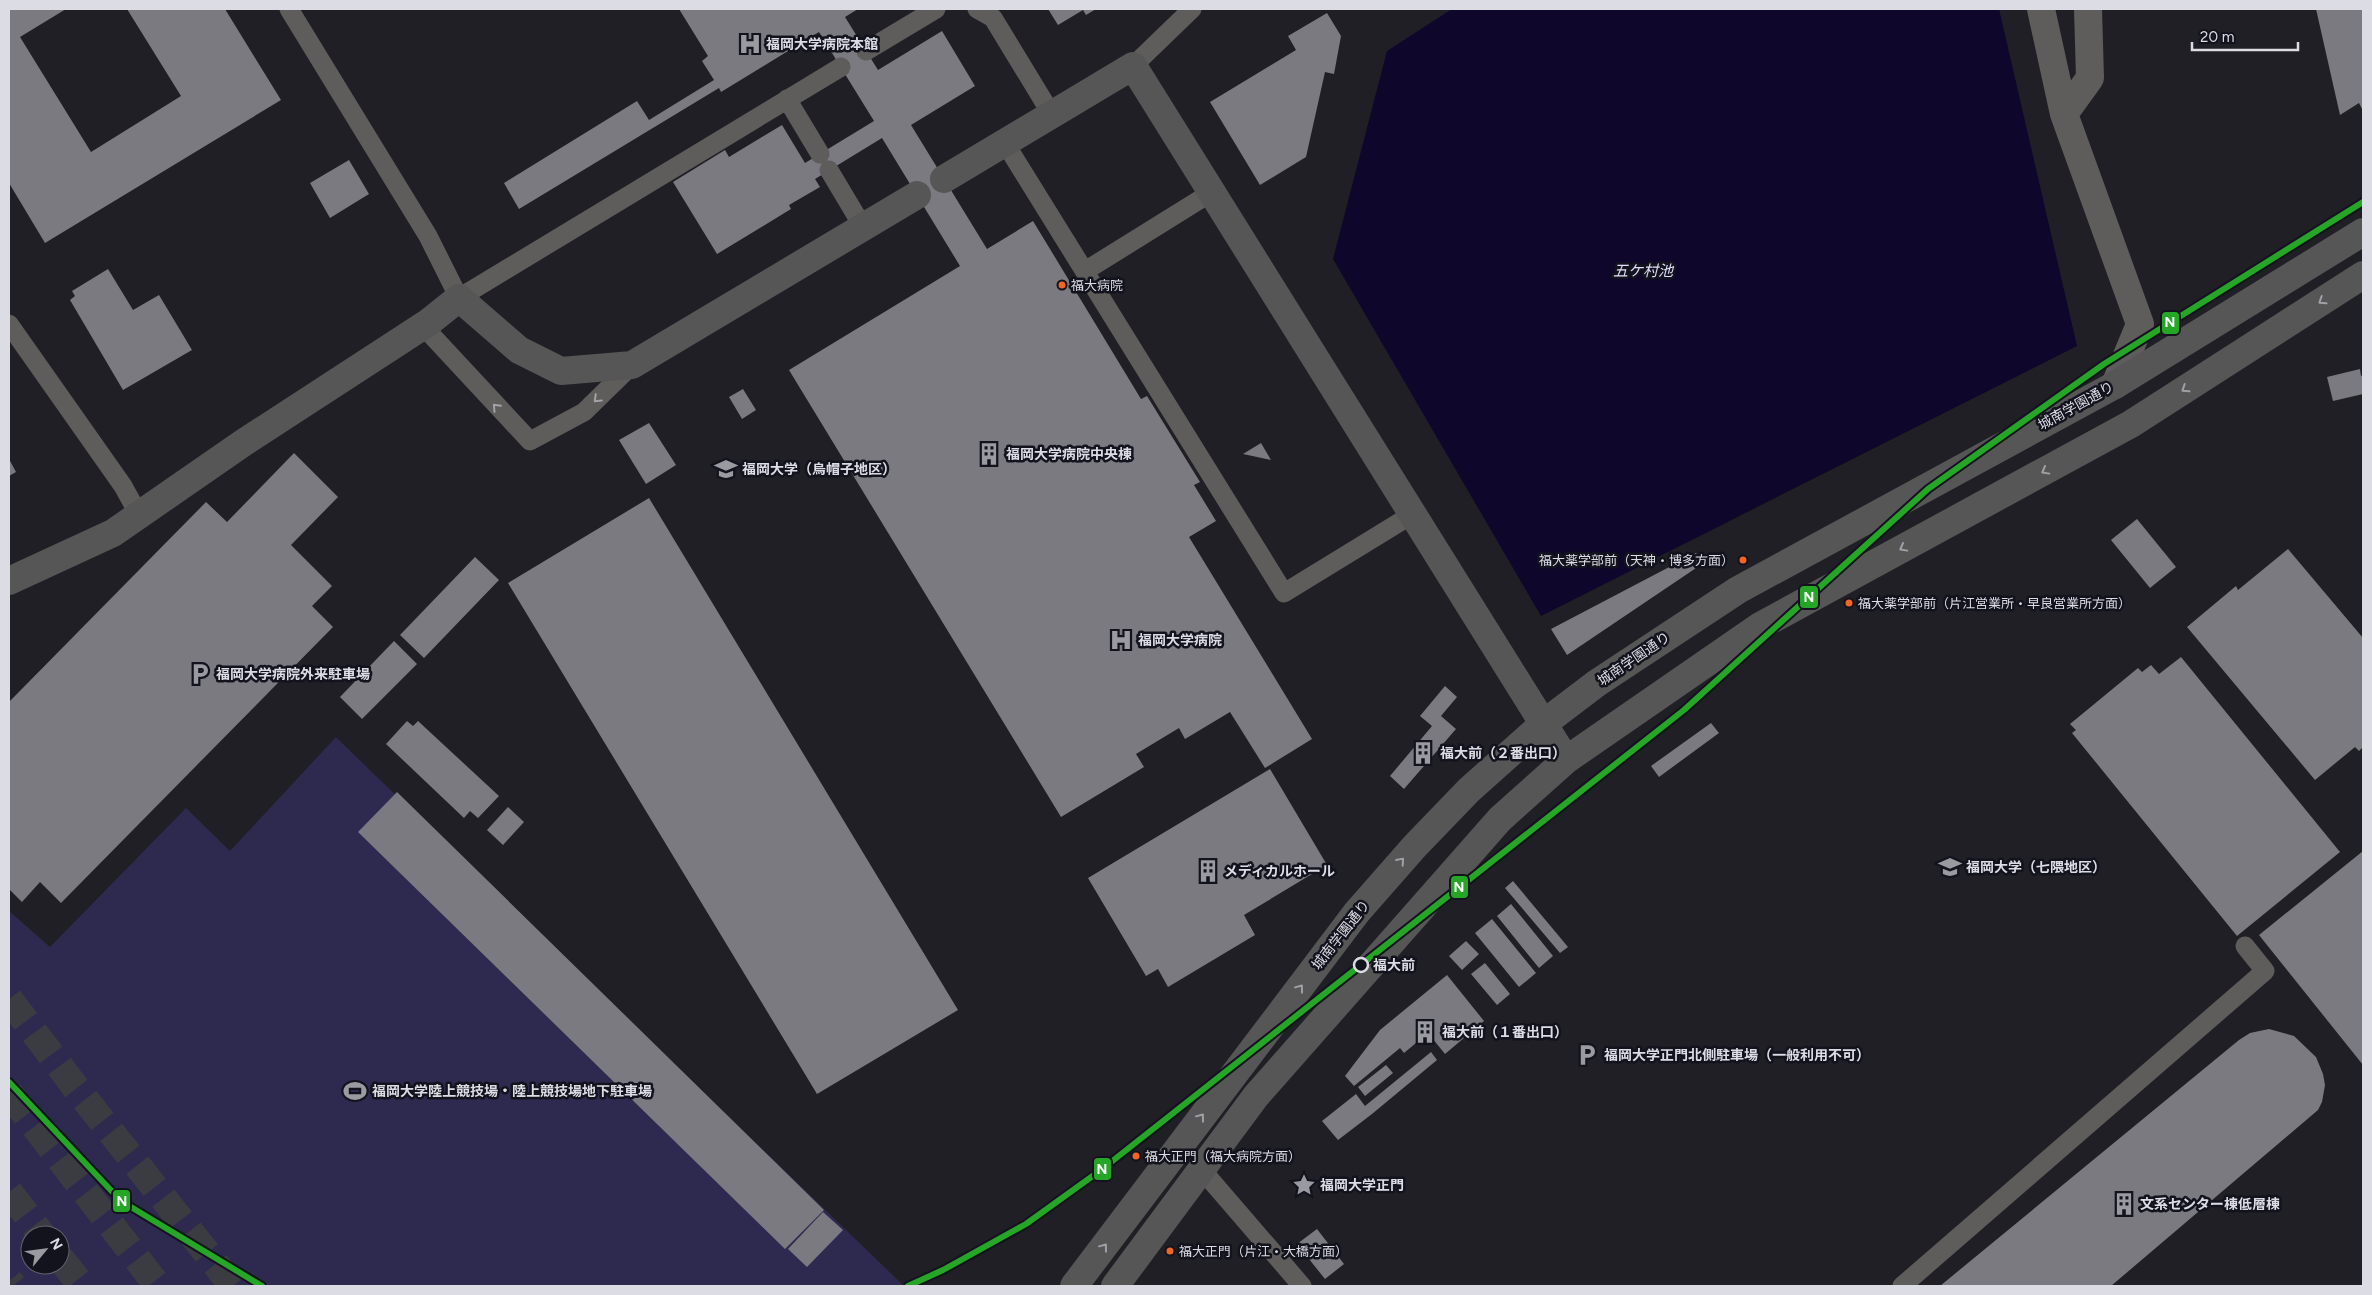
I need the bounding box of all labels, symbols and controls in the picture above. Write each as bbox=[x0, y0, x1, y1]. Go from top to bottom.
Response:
scale bar bbox=[2192, 20, 2298, 52]
text: 20 m bbox=[2200, 28, 2234, 46]
hospital icon: 福岡大学病院本館 bbox=[737, 31, 763, 57]
place label: 福岡大学病院本館 bbox=[766, 36, 878, 53]
water label: 五ケ村池 bbox=[1613, 262, 1675, 280]
place label: 福大病院 bbox=[1071, 278, 1123, 293]
marker: 福大病院 bbox=[1057, 280, 1067, 290]
one-way arrow bbox=[2319, 295, 2328, 304]
line badge: N bbox=[2161, 311, 2180, 335]
text: N bbox=[2165, 314, 2175, 331]
street label: 城南学園通り bbox=[2035, 378, 2117, 434]
one-way arrow bbox=[2182, 382, 2191, 392]
one-way arrow bbox=[593, 393, 602, 402]
one-way arrow bbox=[493, 403, 502, 412]
building icon: 福岡大学病院中央棟 bbox=[976, 441, 1002, 467]
place label: 福岡大学病院中央棟 bbox=[1006, 446, 1132, 463]
school or university icon: 福岡大学（烏帽子地区） bbox=[713, 456, 739, 482]
place label: 福岡大学（烏帽子地区） bbox=[742, 461, 896, 478]
one-way arrow bbox=[2042, 464, 2051, 474]
one-way arrow bbox=[1899, 542, 1908, 552]
place label: 福大薬学部前（天神・博多方面） bbox=[1539, 553, 1734, 568]
marker: 福大薬学部前（天神・博多方面） bbox=[1738, 555, 1748, 565]
line badge: N bbox=[1799, 585, 1819, 609]
text: N bbox=[1804, 589, 1814, 606]
place label: 福大薬学部前（片江営業所・早良営業所方面） bbox=[1858, 596, 2131, 611]
marker: 福大薬学部前（片江営業所・早良営業所方面） bbox=[1844, 598, 1854, 608]
hospital icon: 福岡大学病院 bbox=[1108, 627, 1134, 653]
street label: 城南学園通り bbox=[1594, 628, 1674, 690]
place label: 福岡大学病院 bbox=[1138, 632, 1222, 649]
parking icon: 福岡大学病院外来駐車場 bbox=[187, 661, 213, 687]
place label: 福岡大学病院外来駐車場 bbox=[216, 666, 370, 683]
building icon: 福大前（２番出口） bbox=[1410, 740, 1436, 766]
place label: 福大前（２番出口） bbox=[1440, 745, 1566, 762]
school or university icon: 福岡大学（七隈地区） bbox=[1937, 854, 1963, 880]
building icon: メディカルホール bbox=[1195, 858, 1221, 884]
one-way arrow bbox=[1395, 858, 1404, 867]
place label: 福岡大学（七隈地区） bbox=[1966, 859, 2106, 876]
place label: メディカルホール bbox=[1224, 863, 1335, 880]
line badge: N bbox=[1450, 875, 1469, 899]
text: N bbox=[1454, 879, 1464, 896]
street label: 城南学園通り bbox=[1308, 897, 1374, 973]
marker: 福大前 bbox=[1353, 957, 1369, 973]
place label: 福大前 bbox=[1373, 957, 1415, 974]
one-way arrow bbox=[1294, 984, 1303, 994]
building icon: 福大前（１番出口） bbox=[1412, 1019, 1438, 1045]
place label: 福大前（１番出口） bbox=[1442, 1024, 1568, 1041]
parking icon: 福岡大学正門北側駐車場（一般利用不可） bbox=[1574, 1042, 1600, 1068]
place label: 福岡大学正門北側駐車場（一般利用不可） bbox=[1604, 1047, 1870, 1064]
sports icon: 福岡大学陸上競技場・陸上競技場地下駐車場 bbox=[342, 1078, 368, 1104]
place label: 福岡大学陸上競技場・陸上競技場地下駐車場 bbox=[372, 1083, 652, 1100]
one-way arrow bbox=[1196, 1114, 1204, 1123]
place label: 福大正門（福大病院方面） bbox=[1145, 1149, 1301, 1164]
marker: 福大正門（福大病院方面） bbox=[1131, 1151, 1141, 1161]
line badge: N bbox=[1093, 1157, 1112, 1181]
text: N bbox=[1097, 1161, 1107, 1178]
place icon: 福岡大学正門 bbox=[1291, 1172, 1317, 1198]
place label: 福岡大学正門 bbox=[1320, 1177, 1404, 1194]
line badge: N bbox=[112, 1189, 131, 1213]
building icon: 文系センター棟低層棟 bbox=[2111, 1191, 2137, 1217]
text: N bbox=[117, 1193, 127, 1210]
place label: 文系センター棟低層棟 bbox=[2140, 1196, 2280, 1213]
north arrow bbox=[20, 1225, 70, 1275]
text: N bbox=[46, 1235, 66, 1253]
one-way arrow bbox=[1098, 1244, 1106, 1253]
place label: 福大正門（片江・大橋方面） bbox=[1179, 1244, 1348, 1259]
marker: 福大正門（片江・大橋方面） bbox=[1165, 1246, 1175, 1256]

